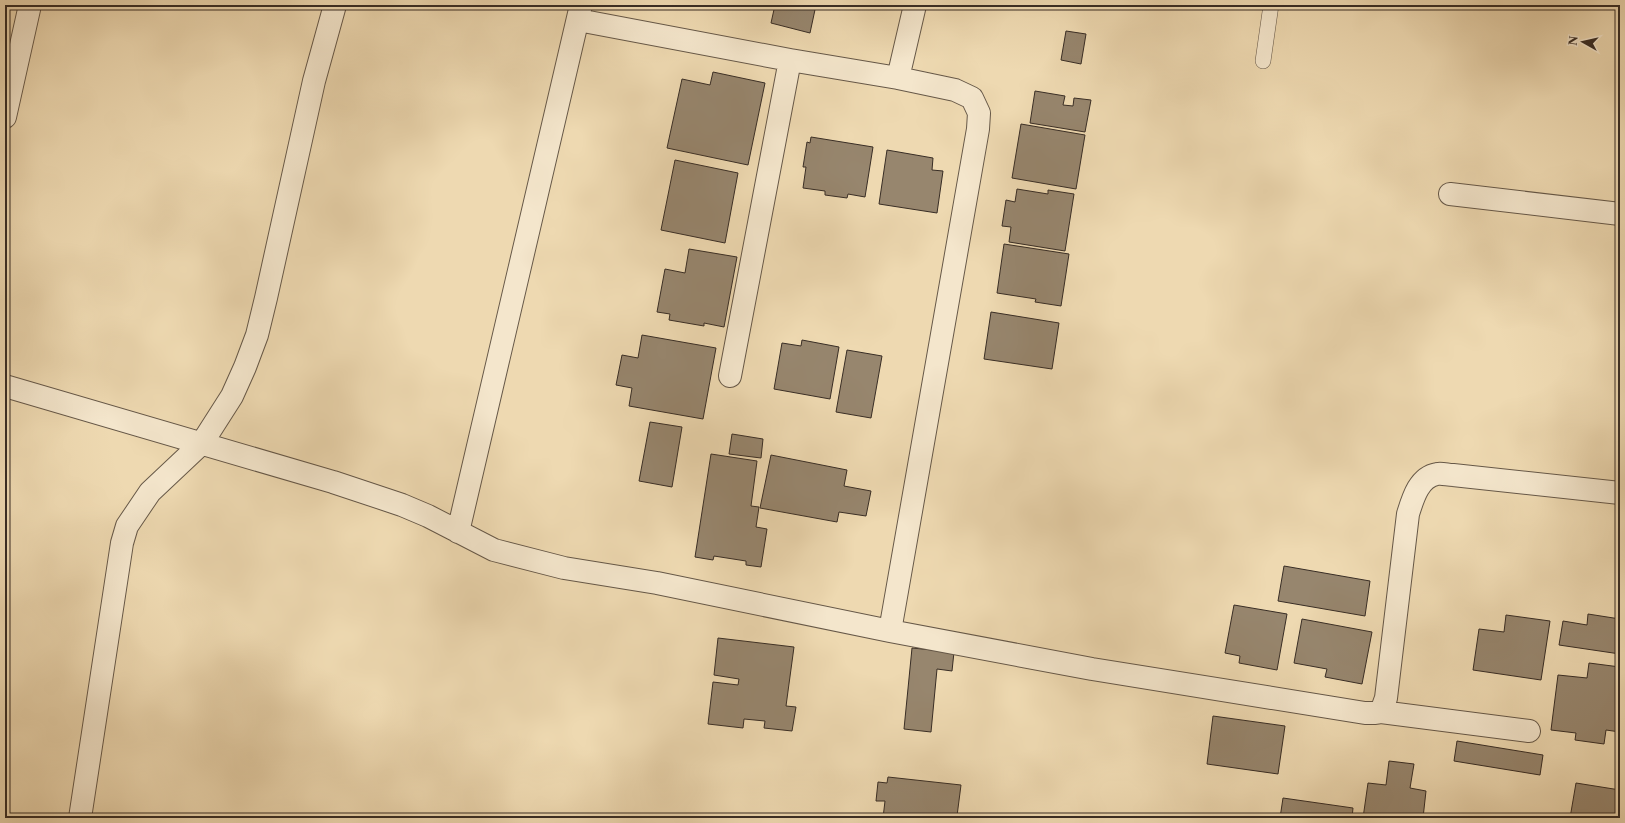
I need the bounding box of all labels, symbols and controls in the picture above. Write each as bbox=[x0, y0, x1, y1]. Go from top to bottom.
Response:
north arrow bbox=[1563, 22, 1603, 62]
text: N bbox=[1566, 34, 1581, 46]

